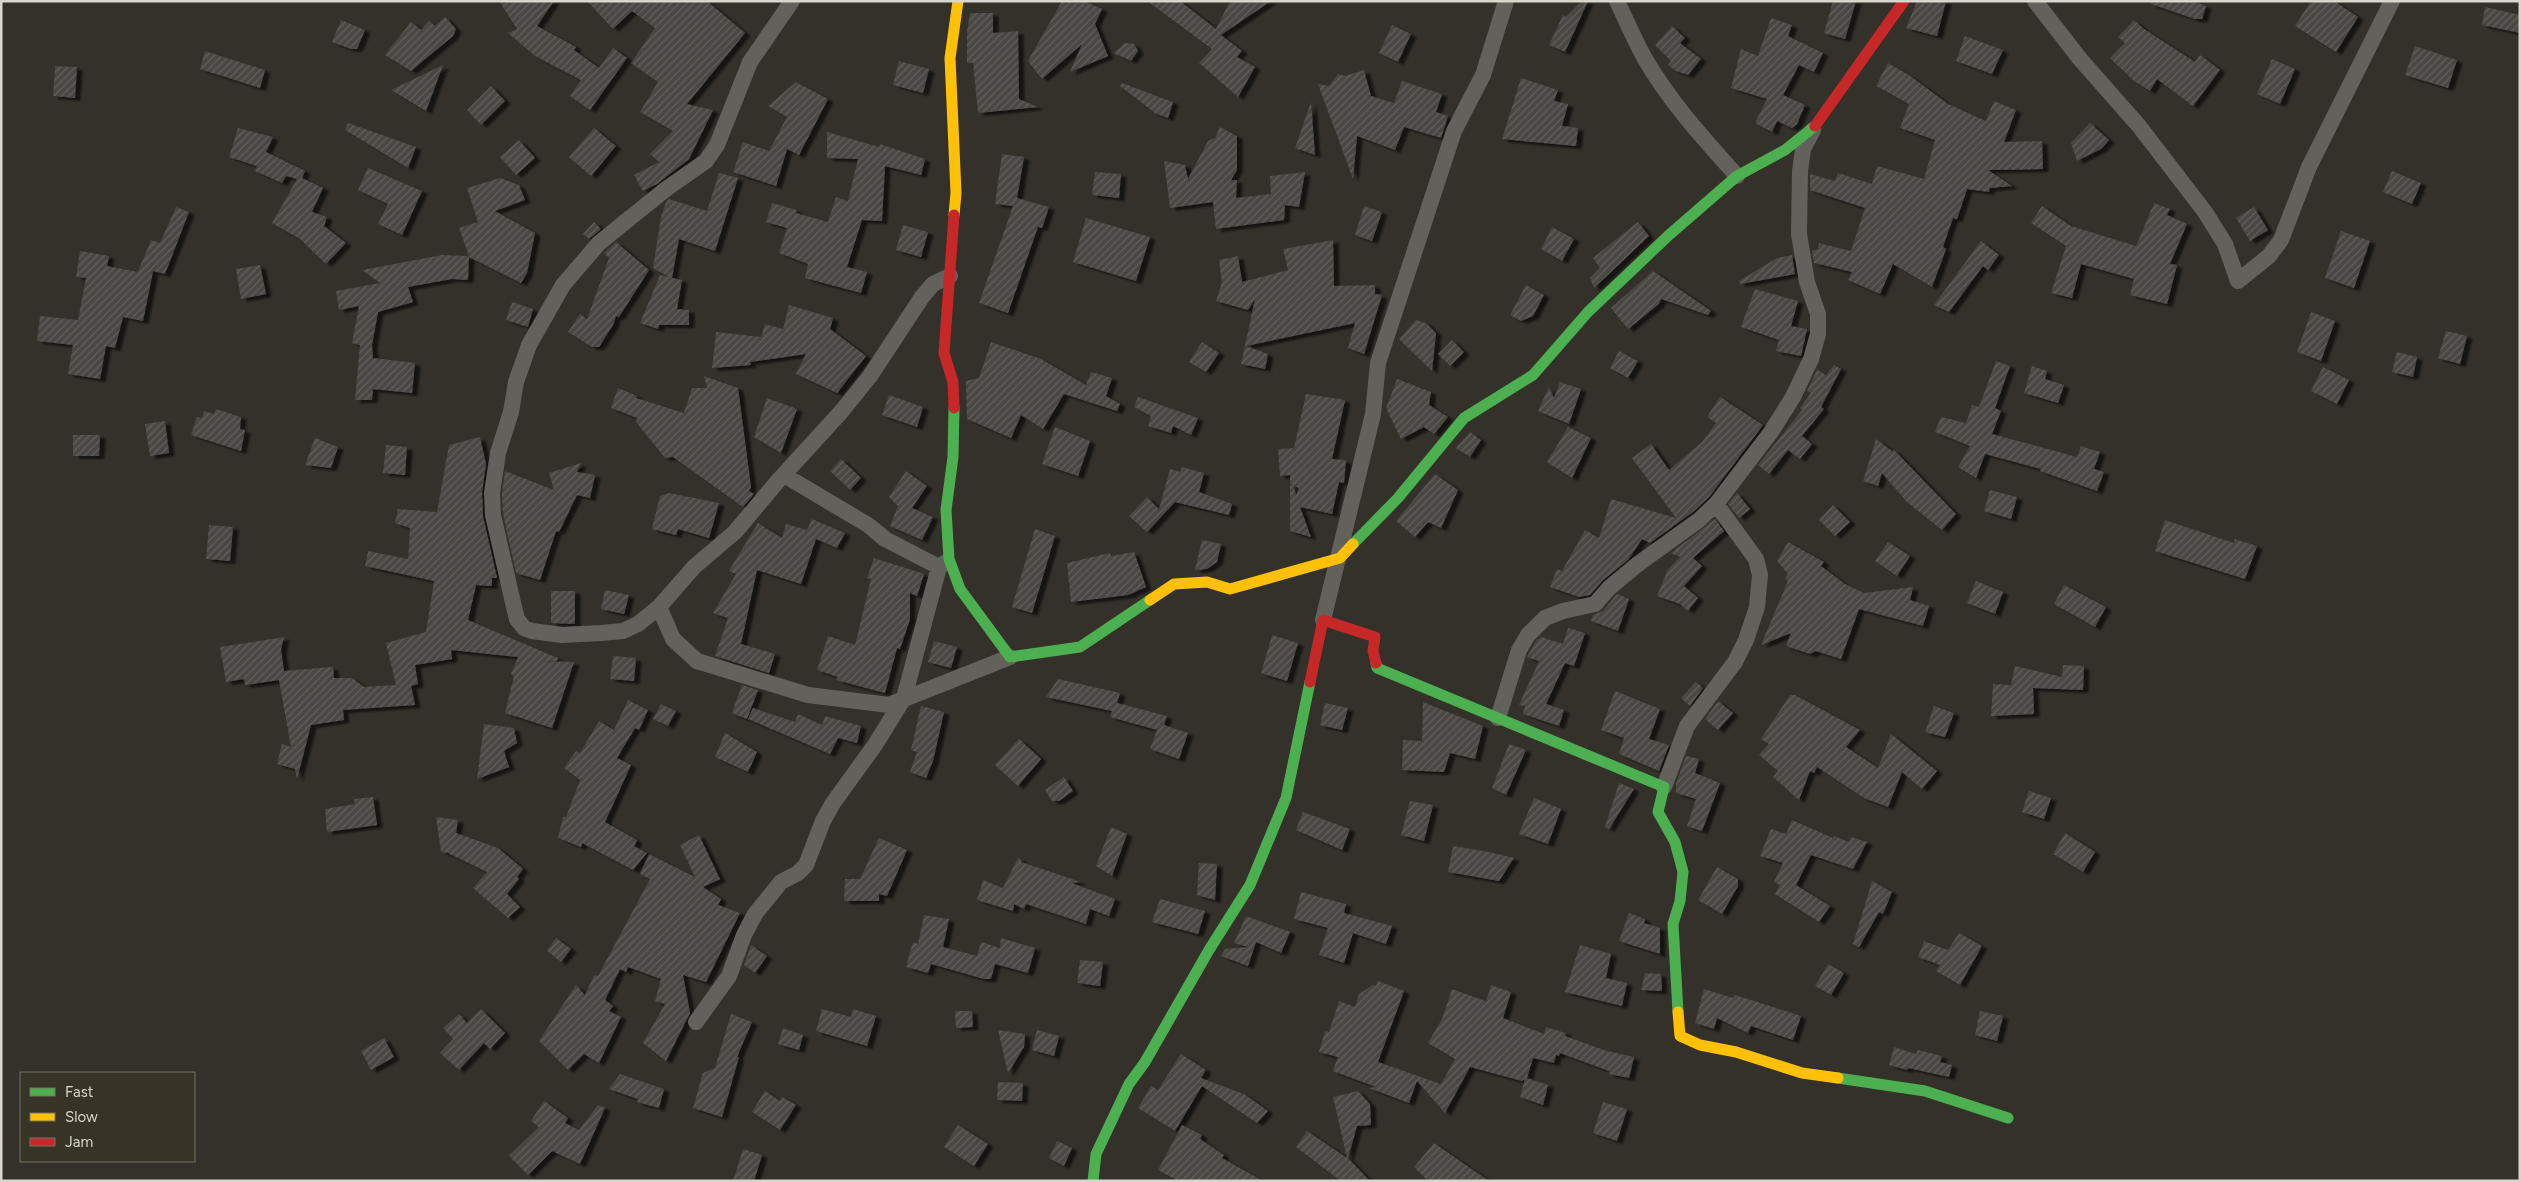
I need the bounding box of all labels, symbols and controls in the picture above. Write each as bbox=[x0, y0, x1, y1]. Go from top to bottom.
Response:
legend bbox=[20, 1072, 195, 1162]
text: Fast bbox=[65, 1083, 94, 1101]
text: Slow bbox=[65, 1108, 98, 1126]
text: Jam bbox=[65, 1133, 93, 1151]

